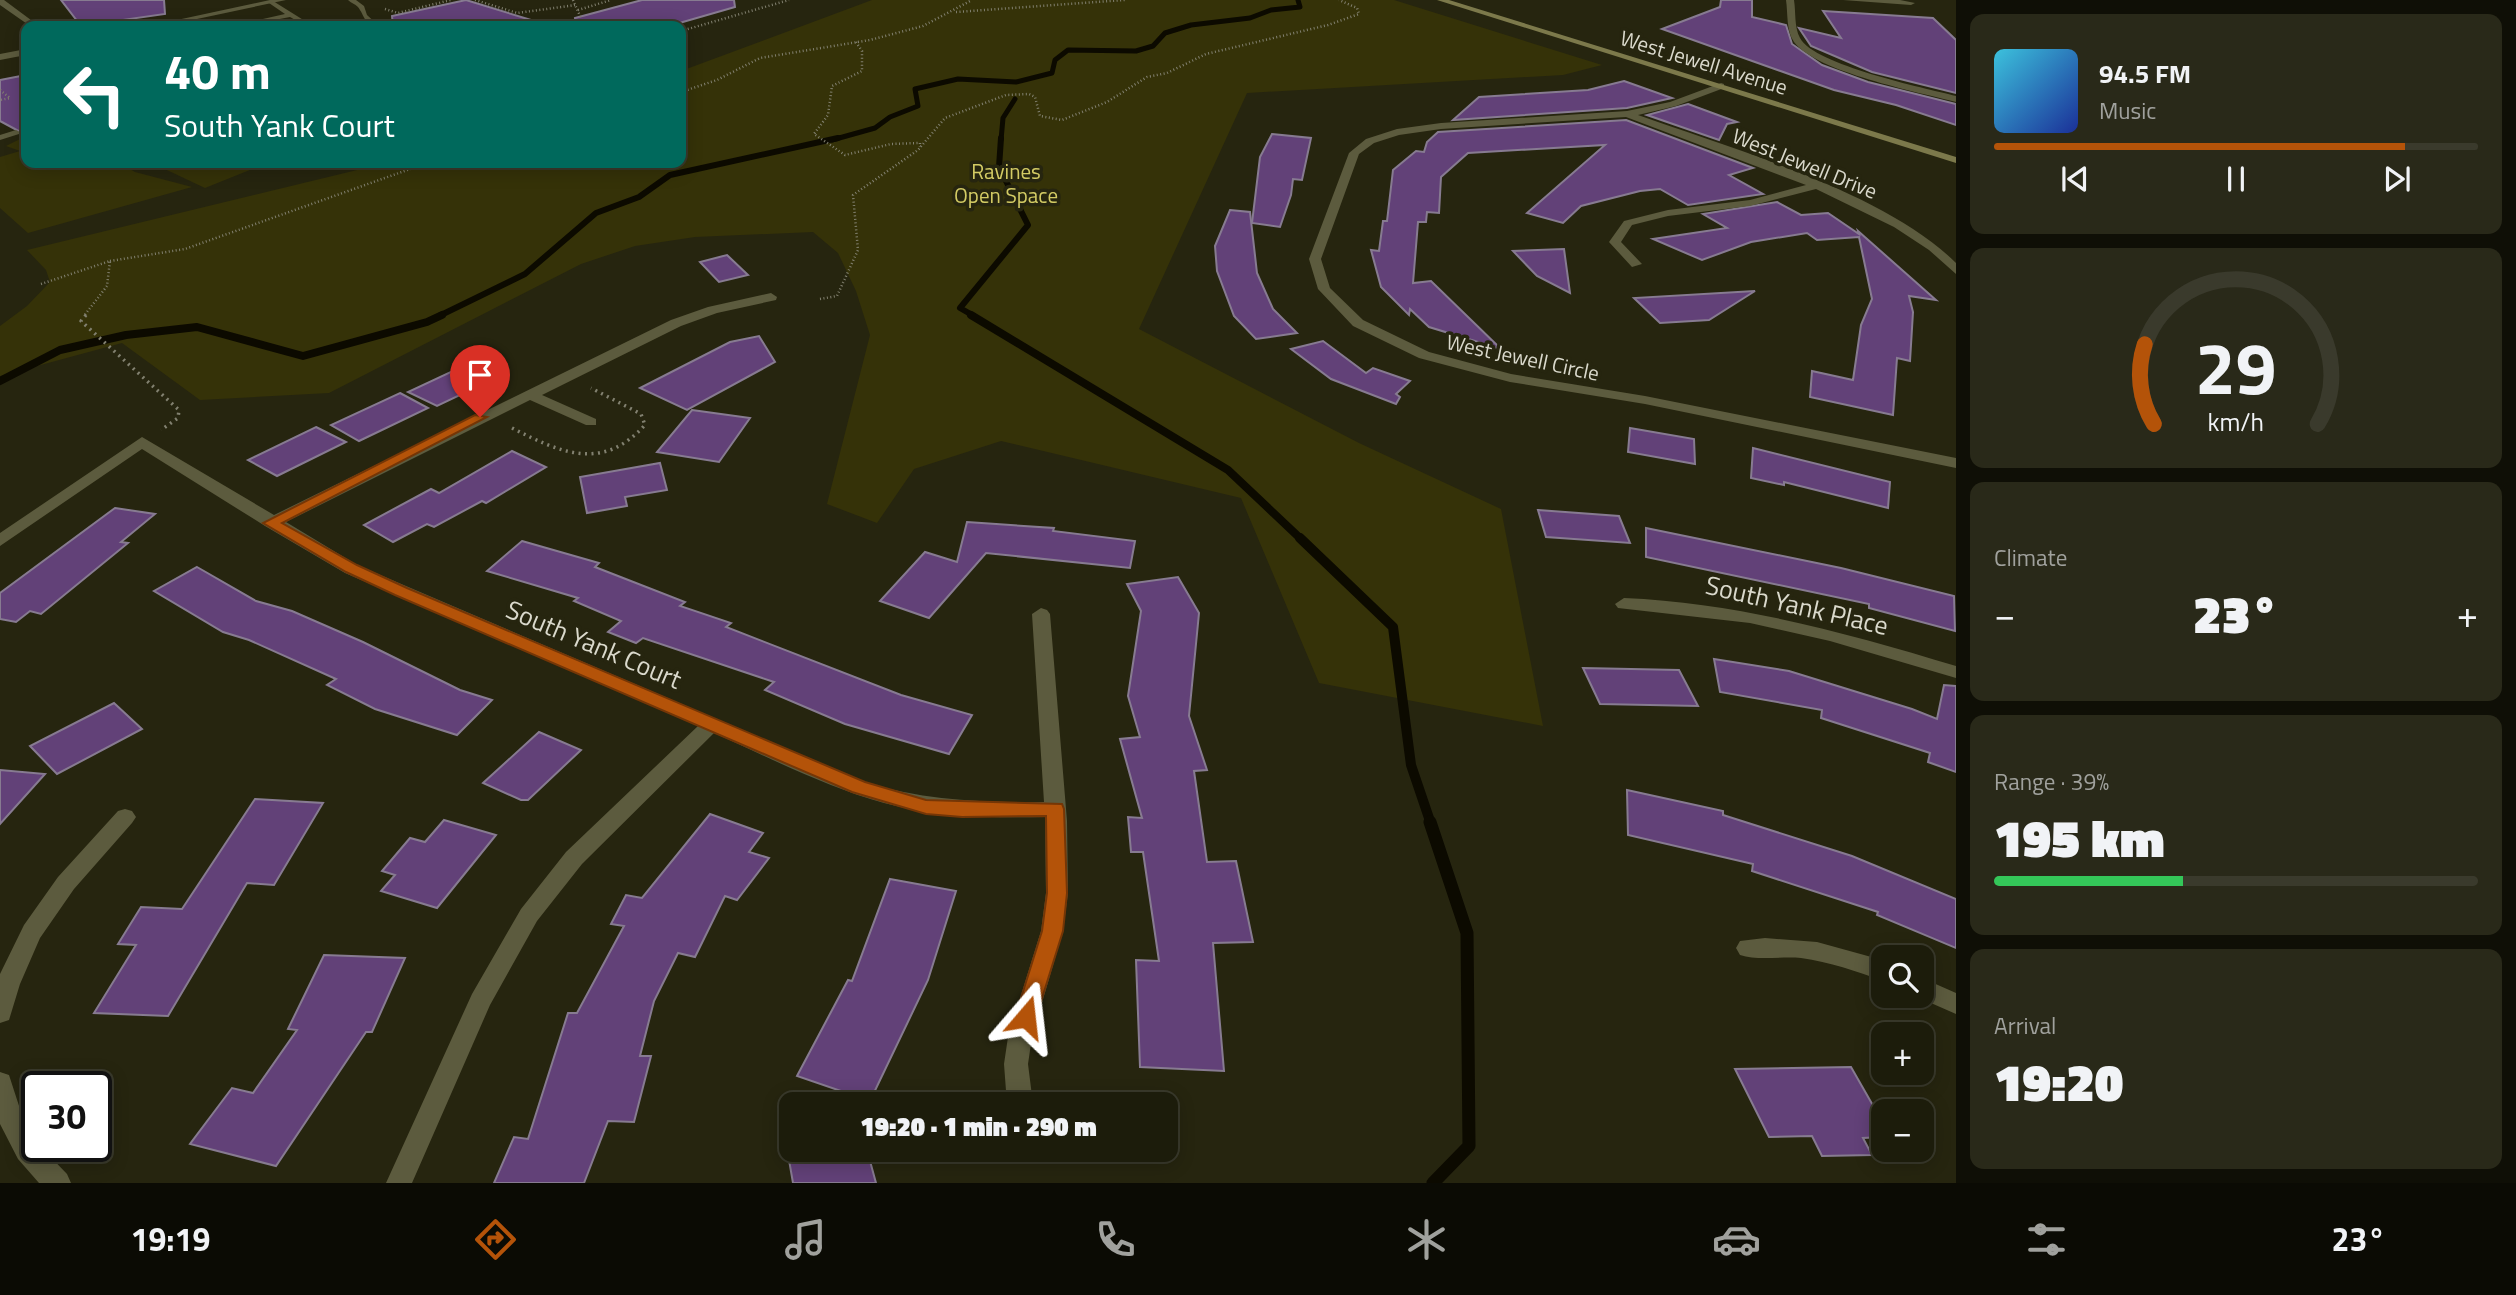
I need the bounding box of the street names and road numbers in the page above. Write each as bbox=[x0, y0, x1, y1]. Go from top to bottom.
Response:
street label: West Jewell Avenue bbox=[1616, 21, 1792, 103]
street label: West Jewell Drive bbox=[1728, 119, 1882, 207]
street label: West Jewell Circle bbox=[1444, 325, 1602, 389]
street label: South Yank Place bbox=[1702, 565, 1892, 645]
street label: South Yank Court bbox=[500, 589, 688, 699]

